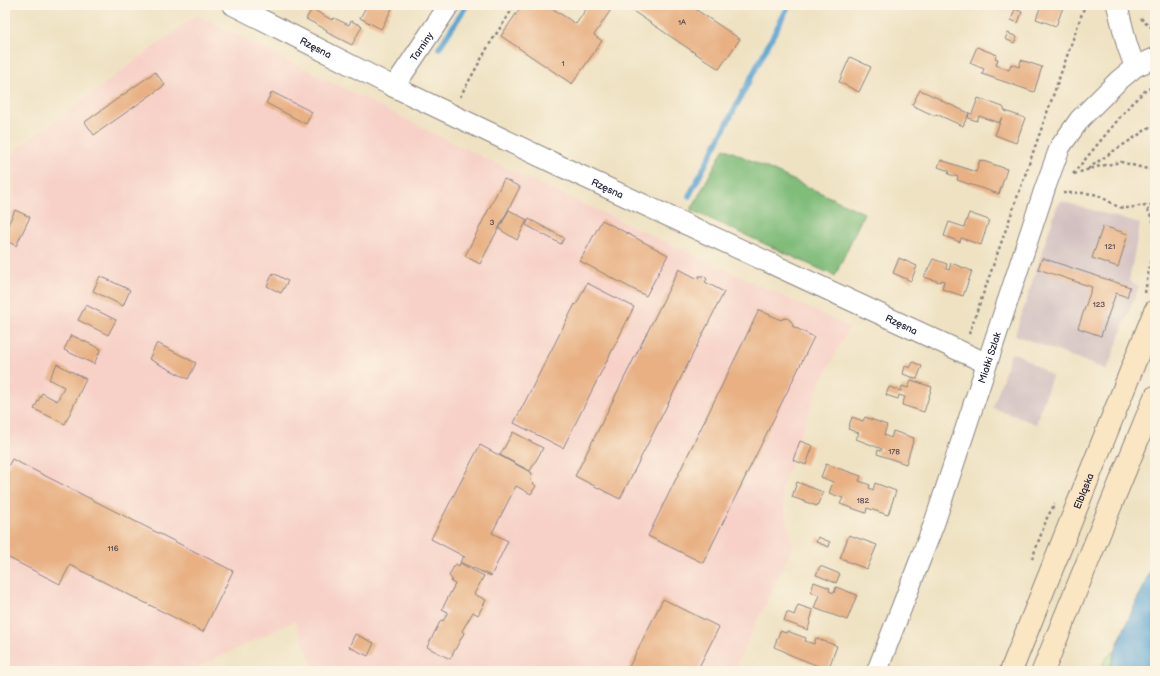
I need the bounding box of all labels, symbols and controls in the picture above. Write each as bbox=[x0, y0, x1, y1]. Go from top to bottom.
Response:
house number: 1A bbox=[678, 18, 686, 27]
street label: Tarniny bbox=[408, 30, 436, 64]
street label: Rzęsna bbox=[298, 35, 334, 61]
house number: 1 bbox=[561, 59, 565, 68]
street label: Rzęsna bbox=[589, 176, 625, 202]
house number: 3 bbox=[490, 218, 495, 227]
house number: 121 bbox=[1105, 242, 1115, 251]
house number: 123 bbox=[1093, 300, 1105, 309]
street label: Rzęsna bbox=[883, 312, 920, 338]
street label: Miałki Szlak bbox=[976, 331, 1004, 385]
house number: 178 bbox=[888, 447, 900, 456]
street label: Elbląska bbox=[1071, 471, 1097, 511]
house number: 182 bbox=[857, 496, 870, 505]
house number: 116 bbox=[107, 544, 119, 553]

